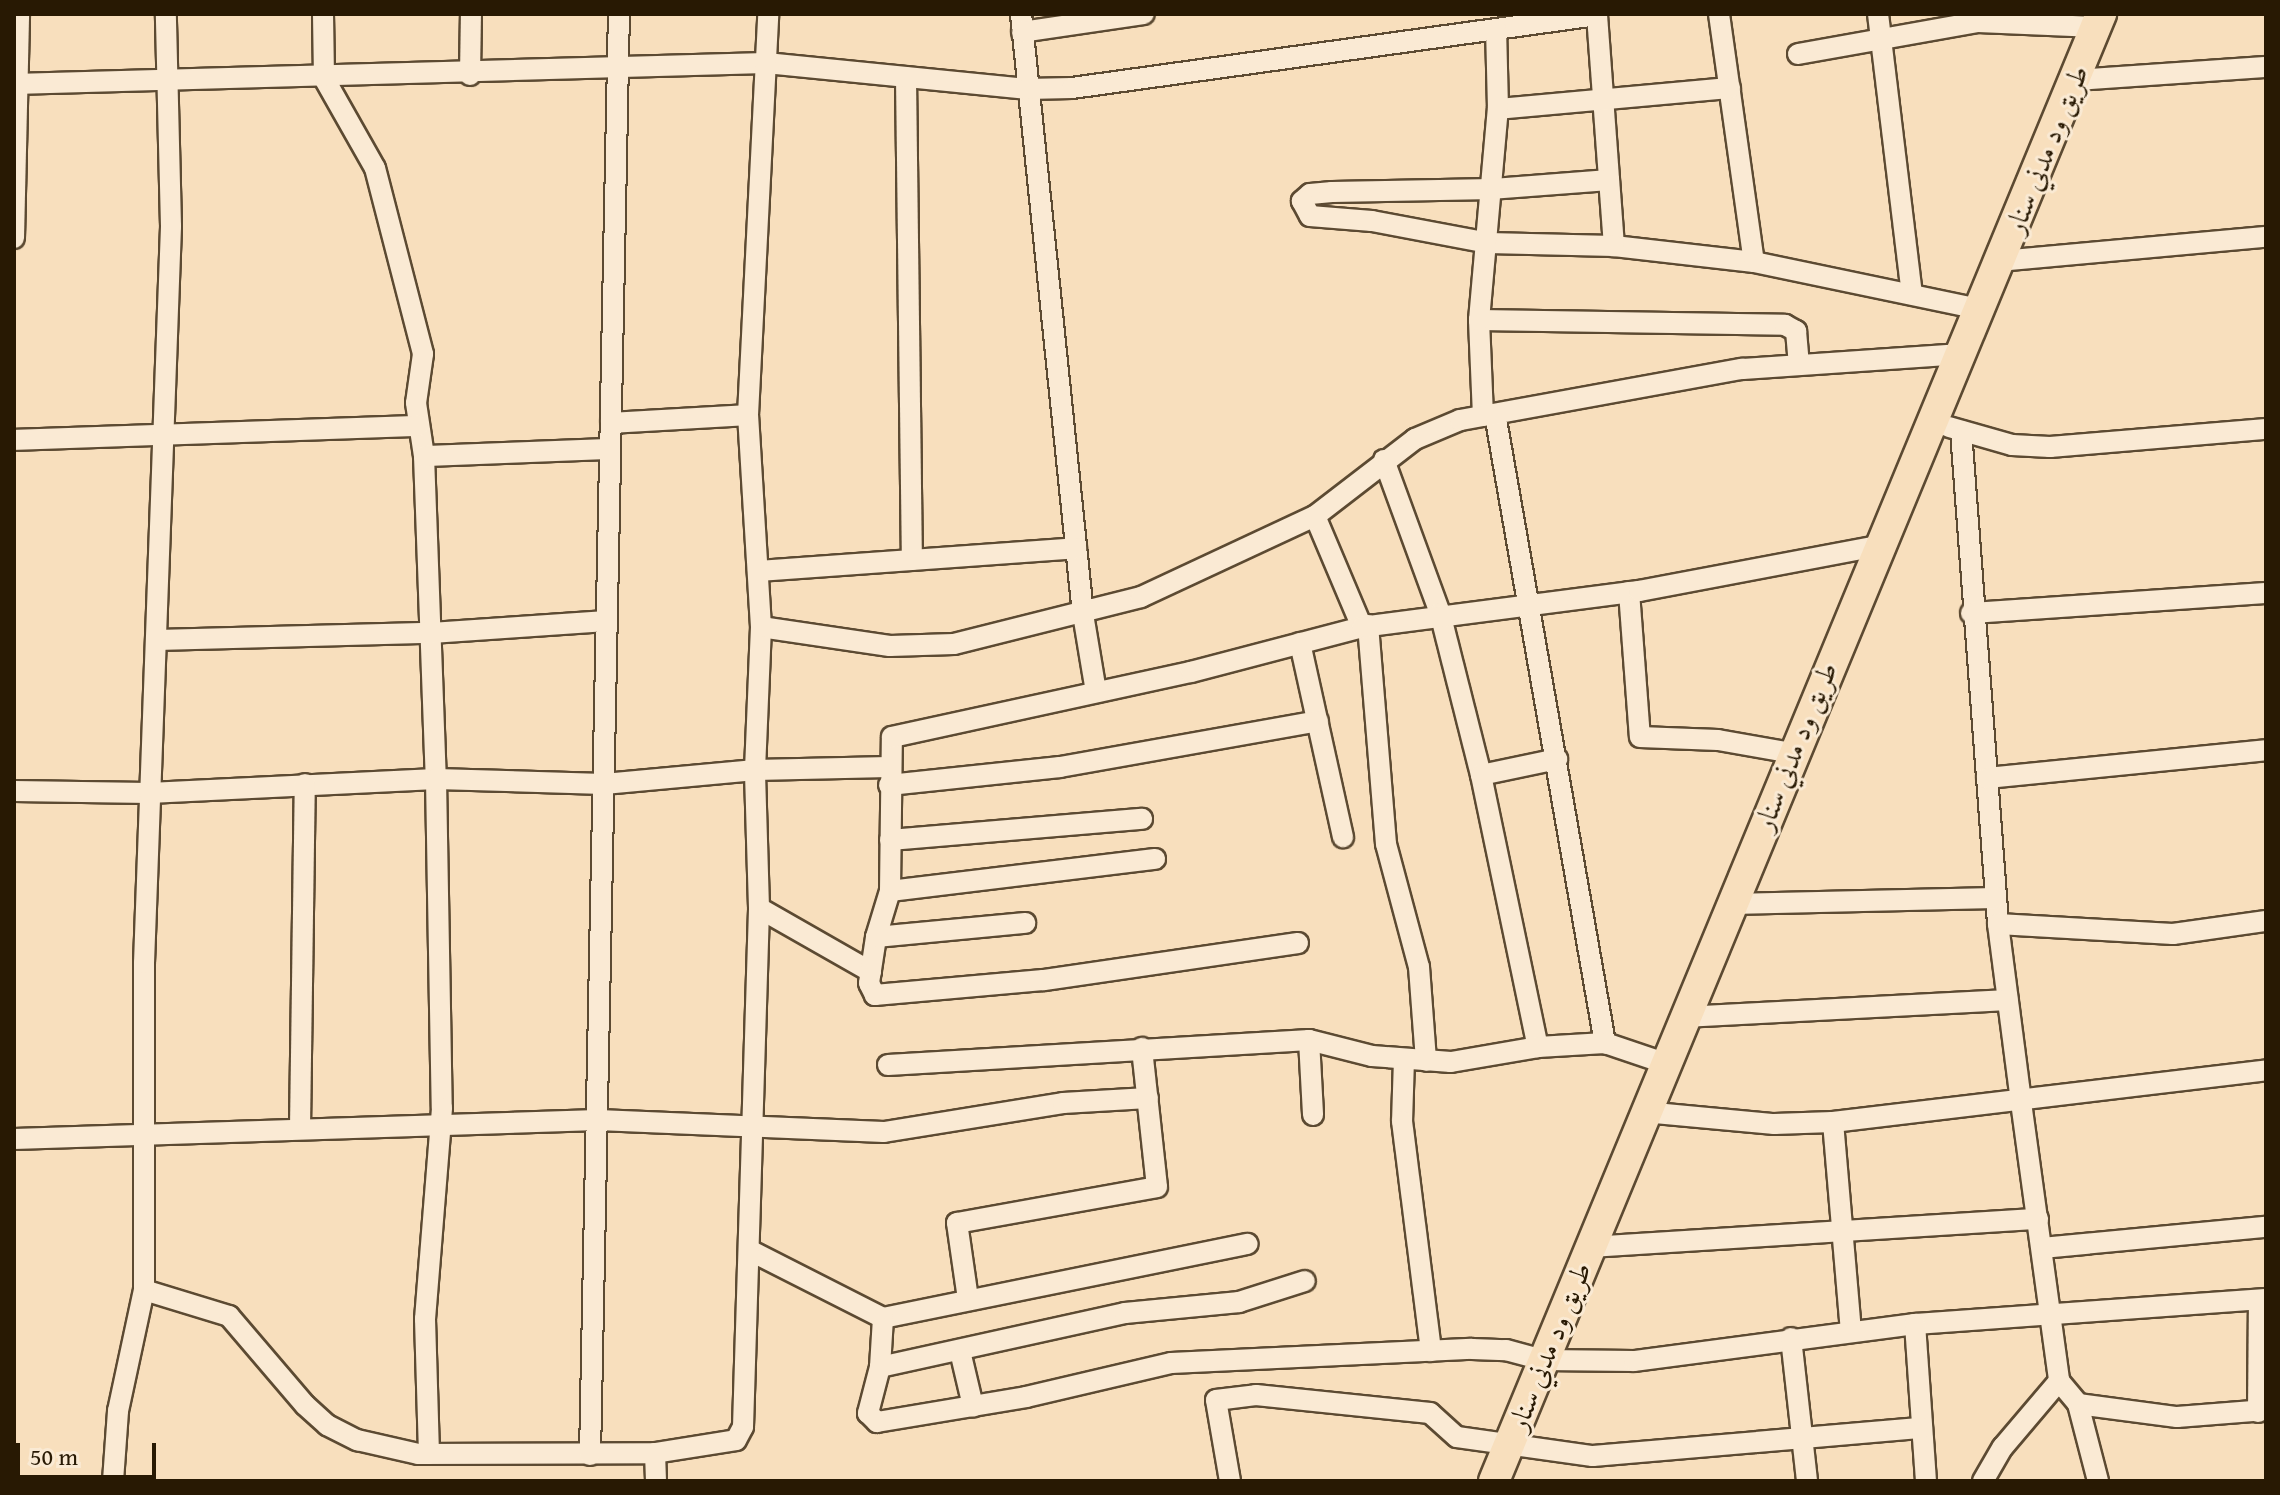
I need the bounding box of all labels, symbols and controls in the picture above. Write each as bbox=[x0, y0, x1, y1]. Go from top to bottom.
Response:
street label: طريق ود مدني سنار bbox=[1997, 60, 2095, 238]
street label: طريق ود مدني سنار bbox=[1746, 657, 1844, 835]
street label: طريق ود مدني سنار bbox=[1500, 1257, 1598, 1435]
scale bar bbox=[20, 1427, 160, 1477]
text: 50 m bbox=[30, 1439, 78, 1474]

